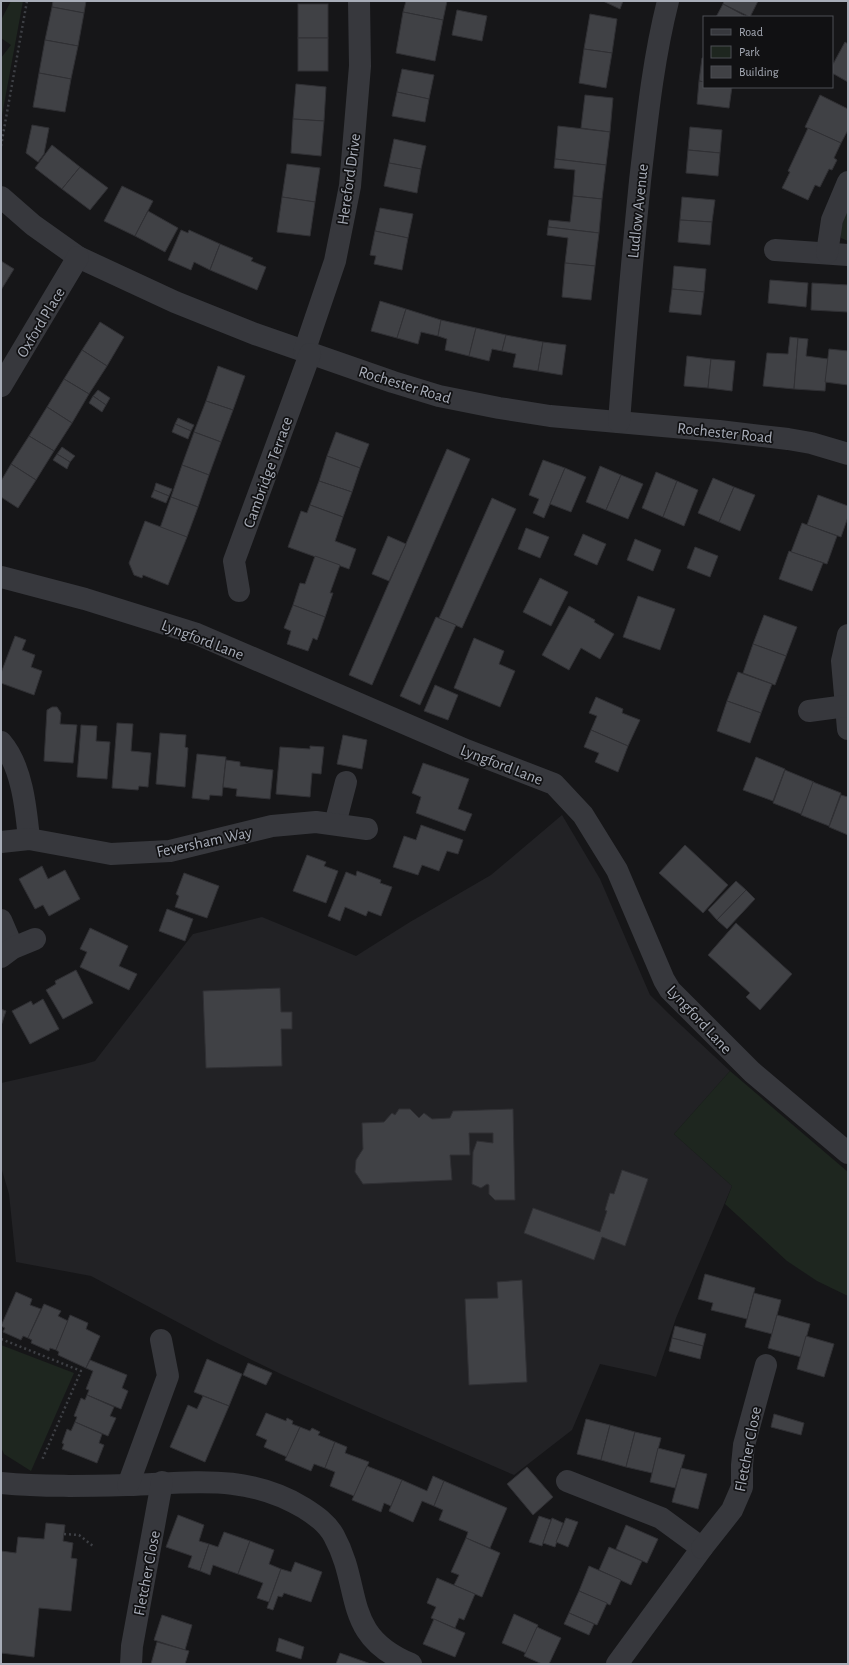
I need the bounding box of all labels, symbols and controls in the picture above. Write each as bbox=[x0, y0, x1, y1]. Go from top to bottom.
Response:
legend bbox=[703, 16, 833, 88]
text: Road bbox=[739, 26, 763, 38]
text: Park bbox=[739, 46, 760, 58]
text: Building bbox=[739, 66, 779, 78]
street label: Hereford Drive bbox=[335, 132, 363, 226]
street label: Ludlow Avenue bbox=[625, 163, 651, 259]
street label: Oxford Place bbox=[14, 285, 68, 360]
street label: Rochester Road bbox=[357, 363, 453, 407]
street label: Cambridge Terrace bbox=[240, 415, 295, 530]
street label: Rochester Road bbox=[676, 420, 773, 446]
street label: Lyngford Lane bbox=[159, 617, 246, 664]
street label: Lyngford Lane bbox=[458, 742, 545, 789]
street label: Feversham Way bbox=[155, 824, 254, 861]
street label: Lyngford Lane bbox=[663, 982, 735, 1058]
street label: Fletcher Close bbox=[732, 1405, 764, 1493]
street label: Fletcher Close bbox=[131, 1529, 163, 1617]

